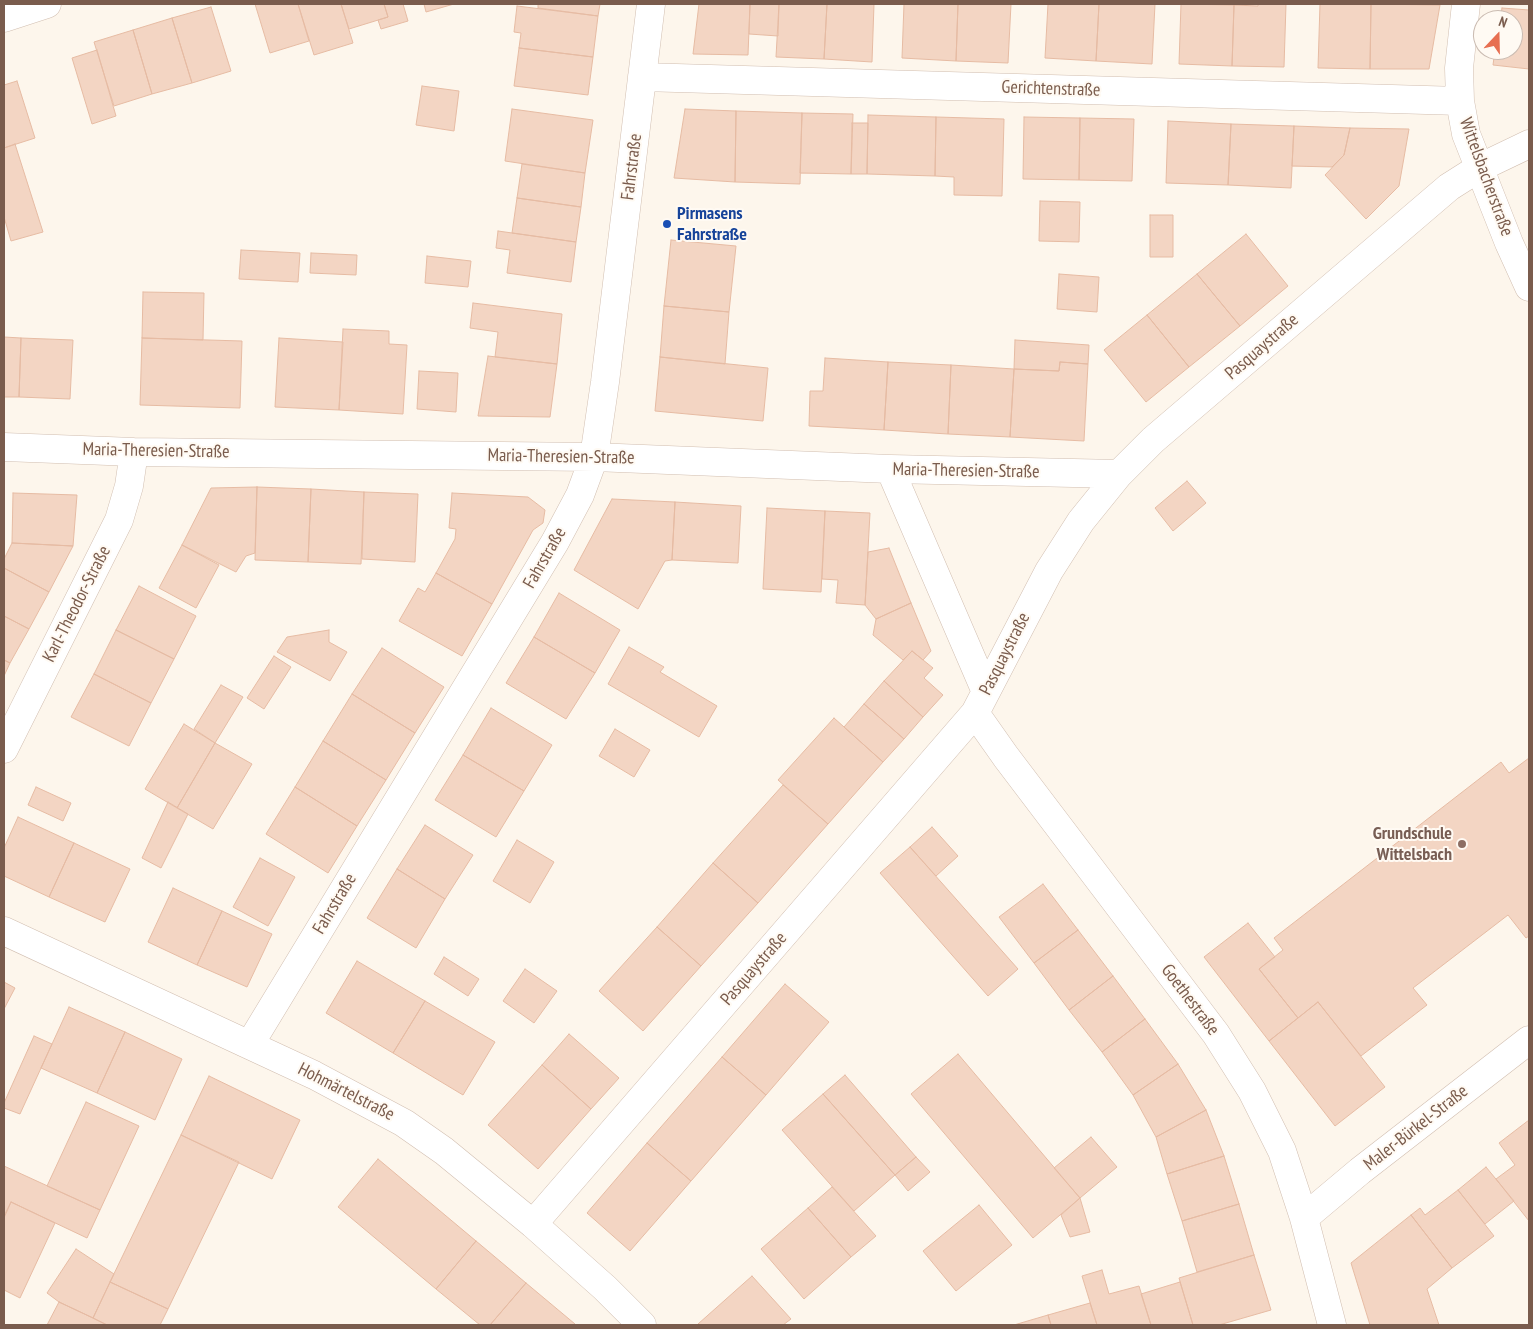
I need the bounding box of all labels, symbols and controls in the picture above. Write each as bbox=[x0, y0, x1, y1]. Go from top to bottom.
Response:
north arrow bbox=[1473, 10, 1523, 60]
text: N bbox=[1496, 12, 1510, 32]
street label: Gerichtenstraße bbox=[1001, 76, 1101, 102]
street label: Wittelsbacherstraße bbox=[1455, 115, 1517, 239]
street label: Fahrstraße bbox=[617, 132, 647, 202]
place label: Pirmasens Fahrstraße bbox=[677, 203, 747, 245]
marker: Pirmasens Fahrstraße bbox=[661, 218, 673, 230]
street label: Pasquaystraße bbox=[1221, 309, 1303, 385]
street label: Maria-Theresien-Straße bbox=[82, 439, 230, 463]
street label: Maria-Theresien-Straße bbox=[487, 445, 635, 469]
street label: Maria-Theresien-Straße bbox=[892, 459, 1040, 483]
street label: Fahrstraße bbox=[519, 524, 571, 592]
street label: Karl-Theodor-Straße bbox=[38, 542, 116, 666]
street label: Pasquaystraße bbox=[975, 609, 1035, 699]
place label: Grundschule Wittelsbach bbox=[1373, 823, 1452, 866]
marker: Grundschule Wittelsbach bbox=[1456, 838, 1468, 850]
street label: Fahrstraße bbox=[309, 870, 361, 938]
street label: Pasquaystraße bbox=[716, 928, 792, 1010]
street label: Goethestraße bbox=[1156, 960, 1224, 1040]
street label: Hohmärtelstraße bbox=[294, 1058, 398, 1126]
street label: Maler-Bürkel-Straße bbox=[1360, 1081, 1472, 1175]

